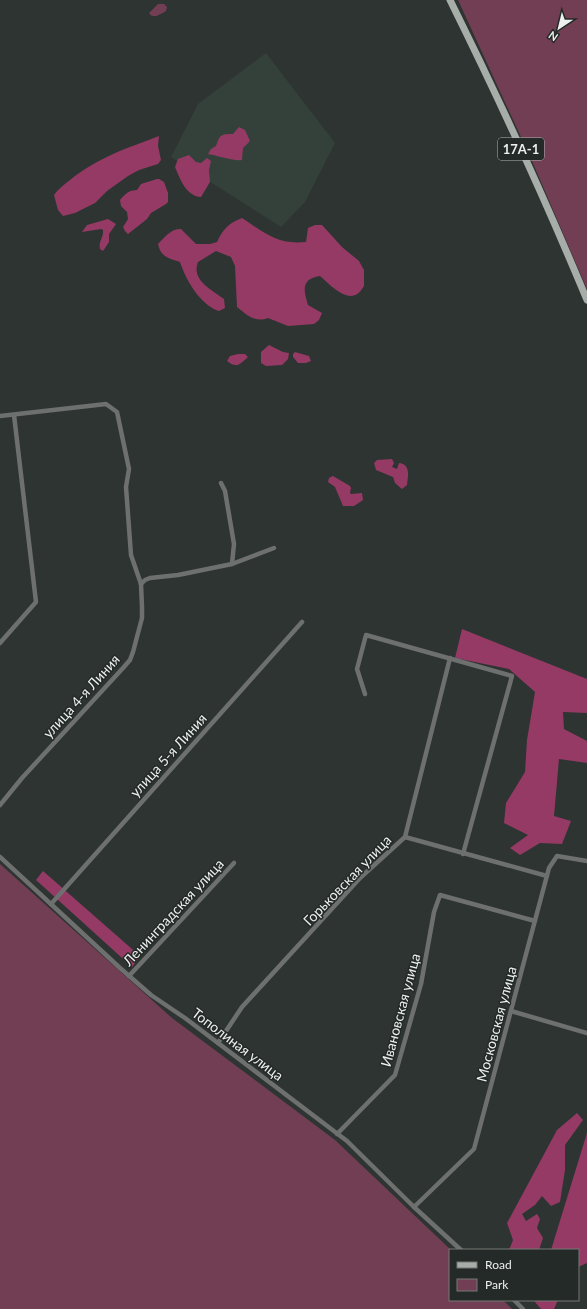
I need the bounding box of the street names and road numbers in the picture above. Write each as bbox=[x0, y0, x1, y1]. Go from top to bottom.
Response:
road number: 17А-1 bbox=[498, 138, 544, 160]
street label: улица 4-я Линия bbox=[39, 651, 123, 741]
street label: улица 5-я Линия bbox=[126, 710, 210, 800]
street label: Горьковская улица bbox=[300, 831, 394, 929]
street label: Ленинградская улица bbox=[118, 855, 227, 970]
street label: Ивановская улица bbox=[377, 951, 423, 1069]
street label: Московская улица bbox=[472, 964, 520, 1084]
street label: Тополиная улица bbox=[189, 1004, 287, 1084]

